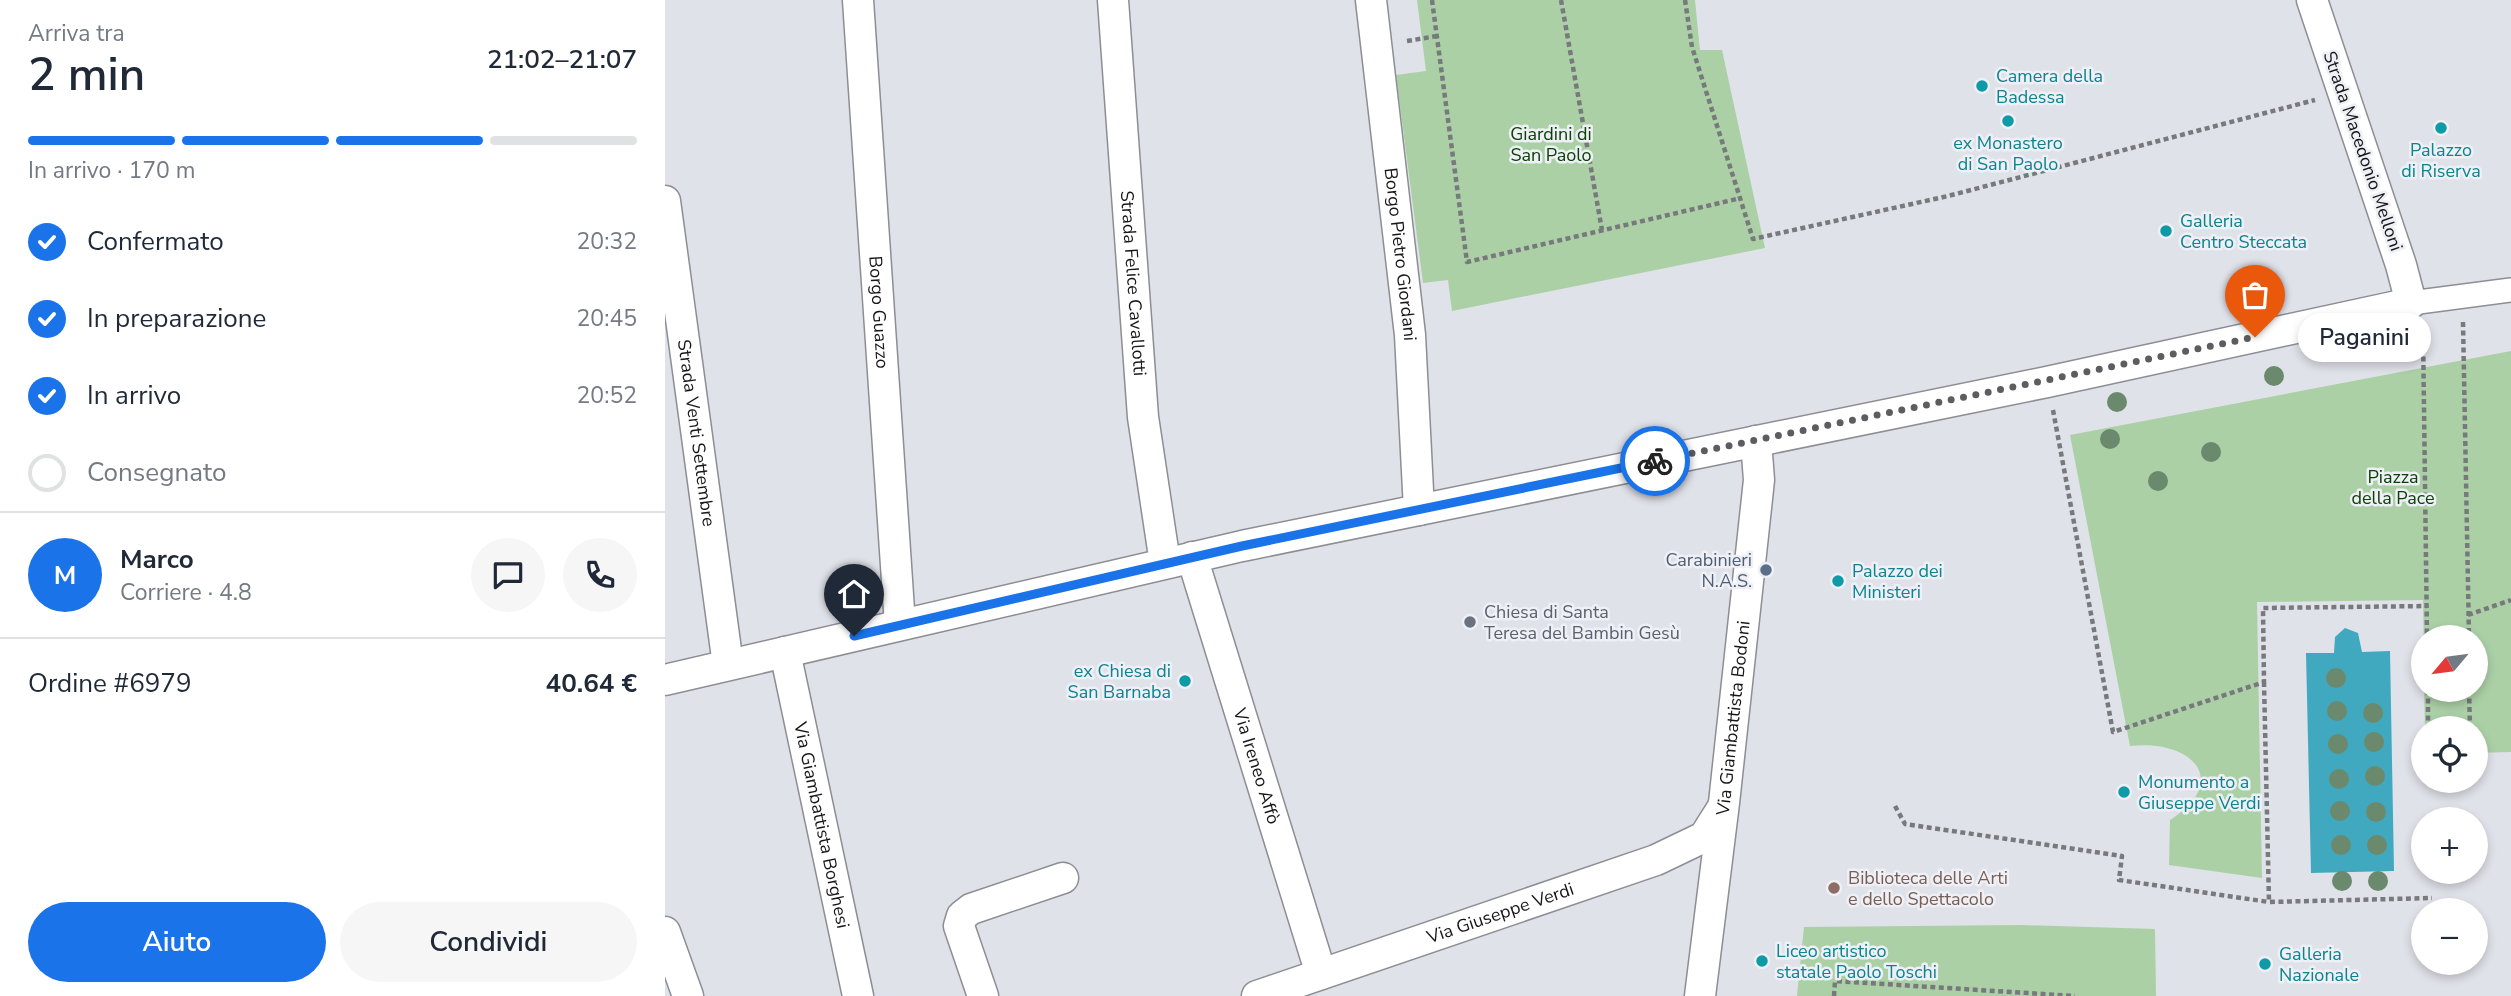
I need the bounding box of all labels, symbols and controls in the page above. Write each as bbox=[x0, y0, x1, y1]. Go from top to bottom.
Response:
text: Arriva tra bbox=[28, 18, 125, 49]
text: 21:02–21:07 bbox=[487, 42, 637, 77]
text: 2 min bbox=[28, 43, 145, 106]
street label: Strada Macedonio Melloni bbox=[2317, 48, 2409, 254]
place label: Camera della Badessa bbox=[1996, 64, 2103, 109]
marker: Camera della Badessa bbox=[1974, 78, 1990, 94]
marker: ex Monastero di San Paolo bbox=[2000, 113, 2016, 129]
marker: Palazzo di Riserva bbox=[2433, 120, 2449, 136]
park label: Giardini di San Paolo bbox=[1510, 122, 1592, 167]
place label: ex Monastero di San Paolo bbox=[1953, 131, 2063, 176]
place label: Palazzo di Riserva bbox=[2401, 138, 2481, 183]
text: In arrivo · 170 m bbox=[28, 155, 195, 186]
street label: Borgo Pietro Giordani bbox=[1379, 166, 1422, 342]
street label: Strada Felice Cavallotti bbox=[1115, 190, 1152, 377]
place label: Galleria Centro Steccata bbox=[2180, 209, 2307, 254]
icon: check bbox=[28, 223, 66, 261]
marker: Galleria Centro Steccata bbox=[2158, 223, 2174, 239]
text: Confermato bbox=[87, 224, 224, 259]
text: 20:32 bbox=[577, 226, 637, 257]
street label: Borgo Guazzo bbox=[863, 255, 895, 369]
pin bbox=[2225, 265, 2285, 337]
icon: bag bbox=[2236, 276, 2274, 314]
icon: check bbox=[28, 300, 66, 338]
text: In preparazione bbox=[87, 301, 266, 336]
text: 20:45 bbox=[577, 303, 637, 334]
callout: Paganini bbox=[2297, 312, 2430, 362]
text: Paganini bbox=[2319, 322, 2410, 353]
street label: Strada Venti Settembre bbox=[672, 338, 721, 528]
icon: check bbox=[28, 377, 66, 415]
text: In arrivo bbox=[87, 378, 181, 413]
text: 20:52 bbox=[577, 380, 637, 411]
courier bbox=[1620, 426, 1690, 496]
icon: bike bbox=[1636, 442, 1674, 480]
text: Consegnato bbox=[87, 455, 226, 490]
park label: Piazza della Pace bbox=[2351, 465, 2435, 510]
button: chat bbox=[471, 538, 545, 612]
button: phone bbox=[563, 538, 637, 612]
text: Marco bbox=[120, 542, 194, 577]
place label: Carabinieri N.A.S. bbox=[1665, 548, 1752, 593]
text: M bbox=[54, 558, 76, 593]
place label: Palazzo dei Ministeri bbox=[1852, 559, 1943, 604]
marker: Carabinieri N.A.S. bbox=[1758, 562, 1774, 578]
pin bbox=[824, 564, 884, 636]
marker: Palazzo dei Ministeri bbox=[1830, 573, 1846, 589]
icon: home bbox=[835, 575, 873, 613]
text: Corriere · 4.8 bbox=[120, 577, 252, 608]
place label: Chiesa di Santa Teresa del Bambin Gesù bbox=[1484, 600, 1680, 645]
marker: Chiesa di Santa Teresa del Bambin Gesù bbox=[1462, 614, 1478, 630]
street label: Via Giambattista Bodoni bbox=[1710, 619, 1756, 818]
north arrow bbox=[2411, 625, 2489, 702]
map controls bbox=[2411, 625, 2488, 975]
place label: ex Chiesa di San Barnaba bbox=[1068, 659, 1171, 704]
text: Ordine #6979 bbox=[28, 666, 192, 701]
text: 40.64 € bbox=[546, 666, 637, 701]
marker: ex Chiesa di San Barnaba bbox=[1177, 673, 1193, 689]
street label: Via Ireneo Affò bbox=[1227, 704, 1286, 827]
button: locate bbox=[2411, 716, 2488, 793]
street label: Via Giambattista Borghesi bbox=[788, 719, 855, 931]
place label: Monumento a Giuseppe Verdi bbox=[2138, 770, 2261, 815]
marker: Monumento a Giuseppe Verdi bbox=[2116, 784, 2132, 800]
button: + bbox=[2411, 807, 2488, 884]
place label: Biblioteca delle Arti e dello Spettacolo bbox=[1848, 866, 2008, 911]
street label: Via Giuseppe Verdi bbox=[1423, 877, 1577, 950]
marker: Biblioteca delle Arti e dello Spettacolo bbox=[1826, 880, 1842, 896]
button: − bbox=[2411, 898, 2488, 975]
button: Aiuto bbox=[28, 902, 326, 982]
button: Condividi bbox=[340, 902, 637, 982]
place label: Liceo artistico statale Paolo Toschi bbox=[1776, 939, 1937, 984]
place label: Galleria Nazionale bbox=[2279, 942, 2359, 987]
marker: Liceo artistico statale Paolo Toschi bbox=[1754, 953, 1770, 969]
marker: Galleria Nazionale bbox=[2257, 956, 2273, 972]

